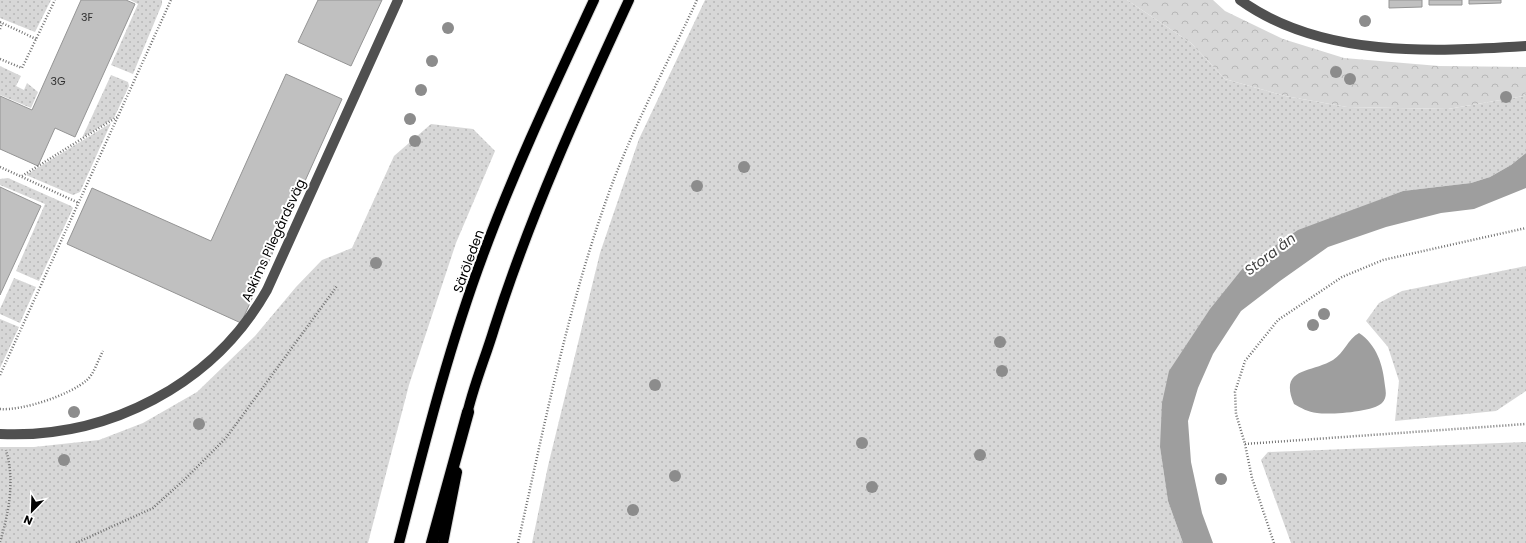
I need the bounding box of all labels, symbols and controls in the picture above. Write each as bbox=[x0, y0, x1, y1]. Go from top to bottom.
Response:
house number: 3F bbox=[81, 9, 93, 25]
house number: 3G bbox=[50, 73, 66, 89]
street label: Askims Pilegårdsväg bbox=[237, 175, 310, 305]
street label: Säröleden bbox=[448, 227, 489, 295]
water label: Stora ån bbox=[1240, 228, 1300, 280]
north arrow bbox=[12, 491, 52, 531]
text: N bbox=[21, 511, 35, 529]

